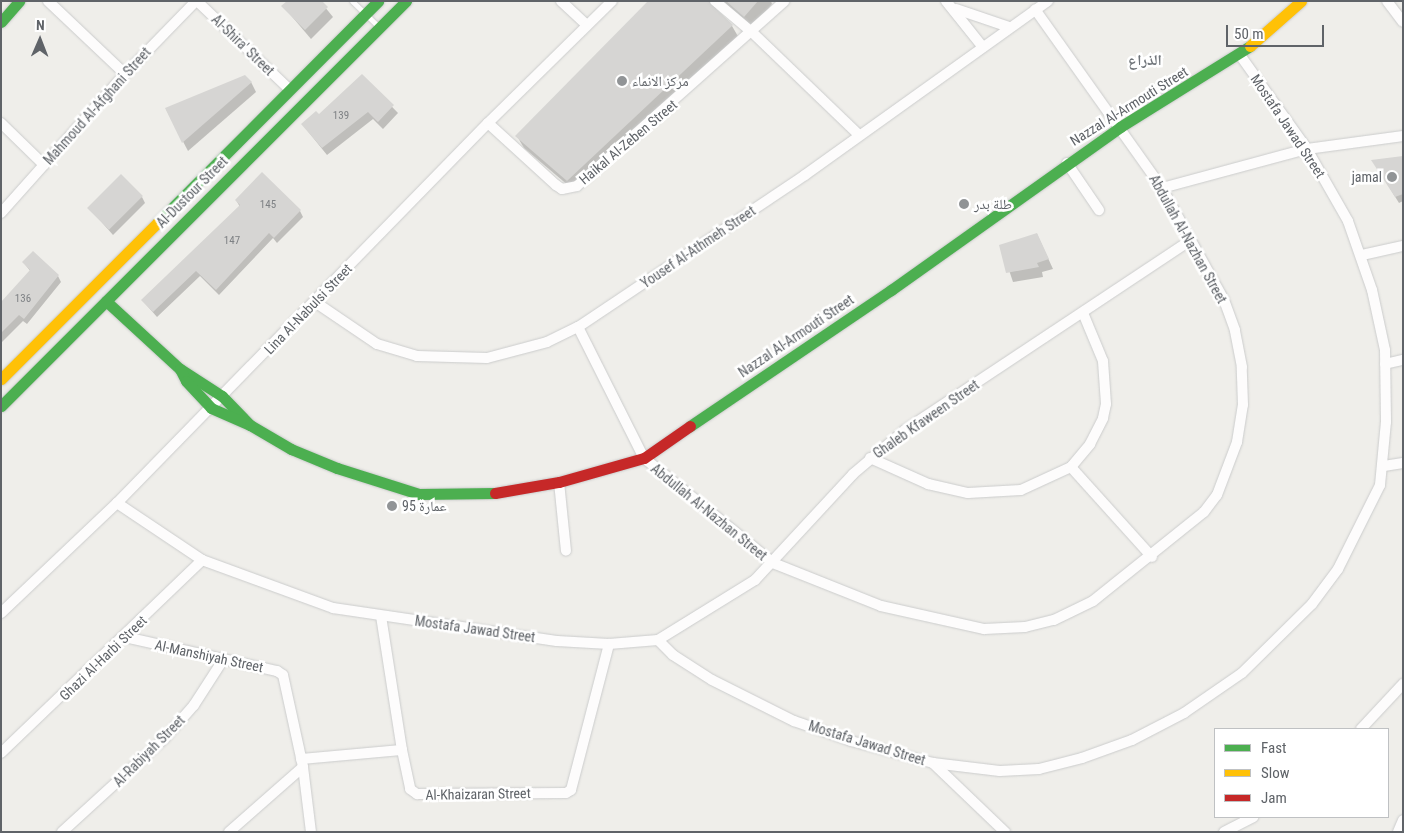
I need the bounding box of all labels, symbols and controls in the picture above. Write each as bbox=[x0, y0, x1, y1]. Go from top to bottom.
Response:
street label: Al-Shira' Street bbox=[208, 11, 278, 79]
north arrow bbox=[15, 15, 65, 65]
scale bar bbox=[1229, 15, 1326, 47]
text: N bbox=[36, 17, 45, 33]
text: 50 m bbox=[1234, 25, 1264, 43]
street label: Mahmoud Al-Afghani Street bbox=[40, 44, 154, 168]
district label: الذراع bbox=[1128, 52, 1162, 70]
street label: Nazzal Al-Armouti Street bbox=[1067, 63, 1191, 149]
street label: Mostafa Jawad Street bbox=[1247, 71, 1329, 181]
place label: مركز الانماء bbox=[632, 73, 689, 89]
marker: مركز الانماء bbox=[616, 75, 628, 87]
street label: Haikal Al-Zeben Street bbox=[576, 96, 680, 188]
house number: 139 bbox=[333, 109, 349, 123]
street label: Al-Dustour Street bbox=[153, 153, 231, 231]
place label: jamal bbox=[1352, 169, 1382, 185]
marker: jamal bbox=[1386, 171, 1398, 183]
street label: Abdullah Al-Nazhan Street bbox=[1146, 172, 1230, 306]
place label: طلة بدر bbox=[974, 196, 1012, 212]
house number: 145 bbox=[260, 198, 276, 212]
marker: طلة بدر bbox=[958, 198, 970, 210]
street label: Yousef Al-Athmeh Street bbox=[637, 202, 759, 292]
house number: 147 bbox=[224, 234, 240, 248]
street label: Lina Al-Nabulsi Street bbox=[261, 260, 355, 358]
street label: Nazzal Al-Armouti Street bbox=[735, 291, 857, 381]
house number: 136 bbox=[15, 292, 31, 306]
street label: Ghaleb Kfaween Street bbox=[870, 376, 982, 462]
street label: Abdullah Al-Nazhan Street bbox=[648, 460, 770, 564]
place label: عمارة 95 bbox=[402, 498, 447, 514]
marker: عمارة 95 bbox=[386, 500, 398, 512]
street label: Ghazi Al-Harbi Street bbox=[56, 612, 150, 704]
street label: Mostafa Jawad Street bbox=[414, 612, 536, 646]
street label: Al-Manshiyah Street bbox=[153, 636, 265, 676]
street label: Al-Rabiyah Street bbox=[110, 712, 188, 790]
street label: Mostafa Jawad Street bbox=[806, 717, 928, 769]
legend bbox=[1214, 728, 1389, 818]
text: Fast bbox=[1261, 739, 1286, 757]
text: Slow bbox=[1261, 764, 1290, 782]
street label: Al-Khaizaran Street bbox=[425, 785, 531, 803]
text: Jam bbox=[1261, 789, 1287, 807]

